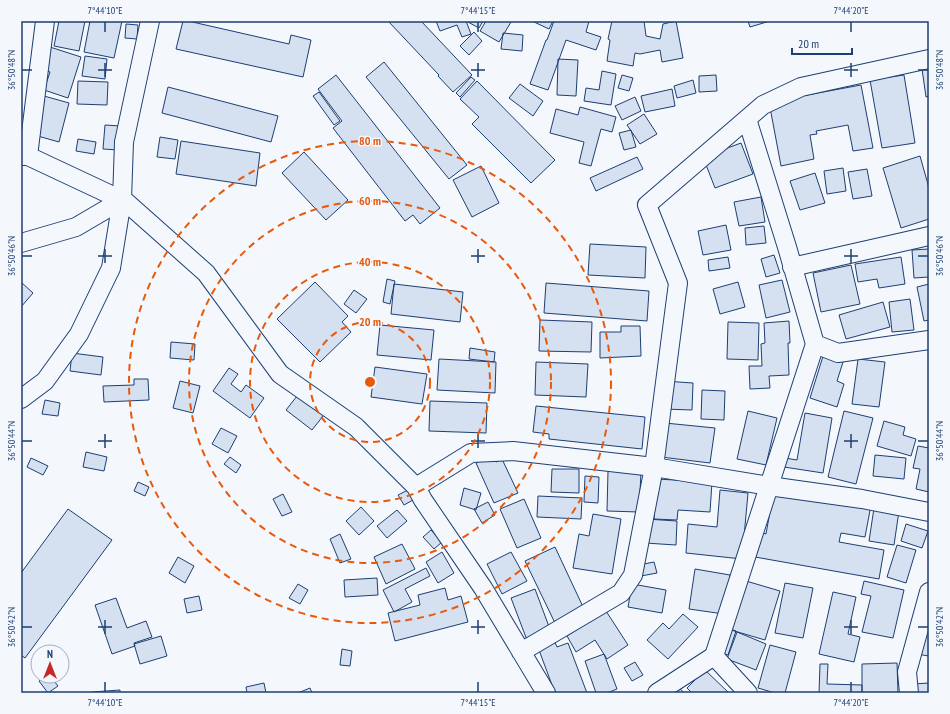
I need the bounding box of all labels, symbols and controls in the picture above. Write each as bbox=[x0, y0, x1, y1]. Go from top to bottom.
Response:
text: 7°44'10"E bbox=[88, 4, 122, 17]
text: 7°44'15"E bbox=[461, 4, 495, 17]
text: 7°44'20"E bbox=[834, 4, 868, 17]
scale bar bbox=[792, 30, 852, 56]
text: 20 m bbox=[798, 36, 819, 51]
text: 36°50'48"N bbox=[5, 50, 18, 90]
text: 36°50'48"N bbox=[933, 50, 946, 90]
text: 80 m bbox=[359, 133, 381, 148]
text: 60 m bbox=[359, 193, 381, 208]
text: 36°50'46"N bbox=[5, 236, 18, 276]
text: 36°50'46"N bbox=[933, 236, 946, 276]
text: 40 m bbox=[359, 254, 381, 269]
text: 20 m bbox=[359, 314, 381, 329]
centre of rings bbox=[363, 375, 377, 389]
text: 36°50'44"N bbox=[5, 421, 18, 461]
text: 36°50'44"N bbox=[933, 421, 946, 461]
text: 36°50'42"N bbox=[5, 607, 18, 647]
text: 36°50'42"N bbox=[933, 607, 946, 647]
north arrow bbox=[30, 644, 70, 684]
text: N bbox=[47, 647, 53, 661]
text: 7°44'10"E bbox=[88, 696, 122, 709]
text: 7°44'15"E bbox=[461, 696, 495, 709]
text: 7°44'20"E bbox=[834, 696, 868, 709]

